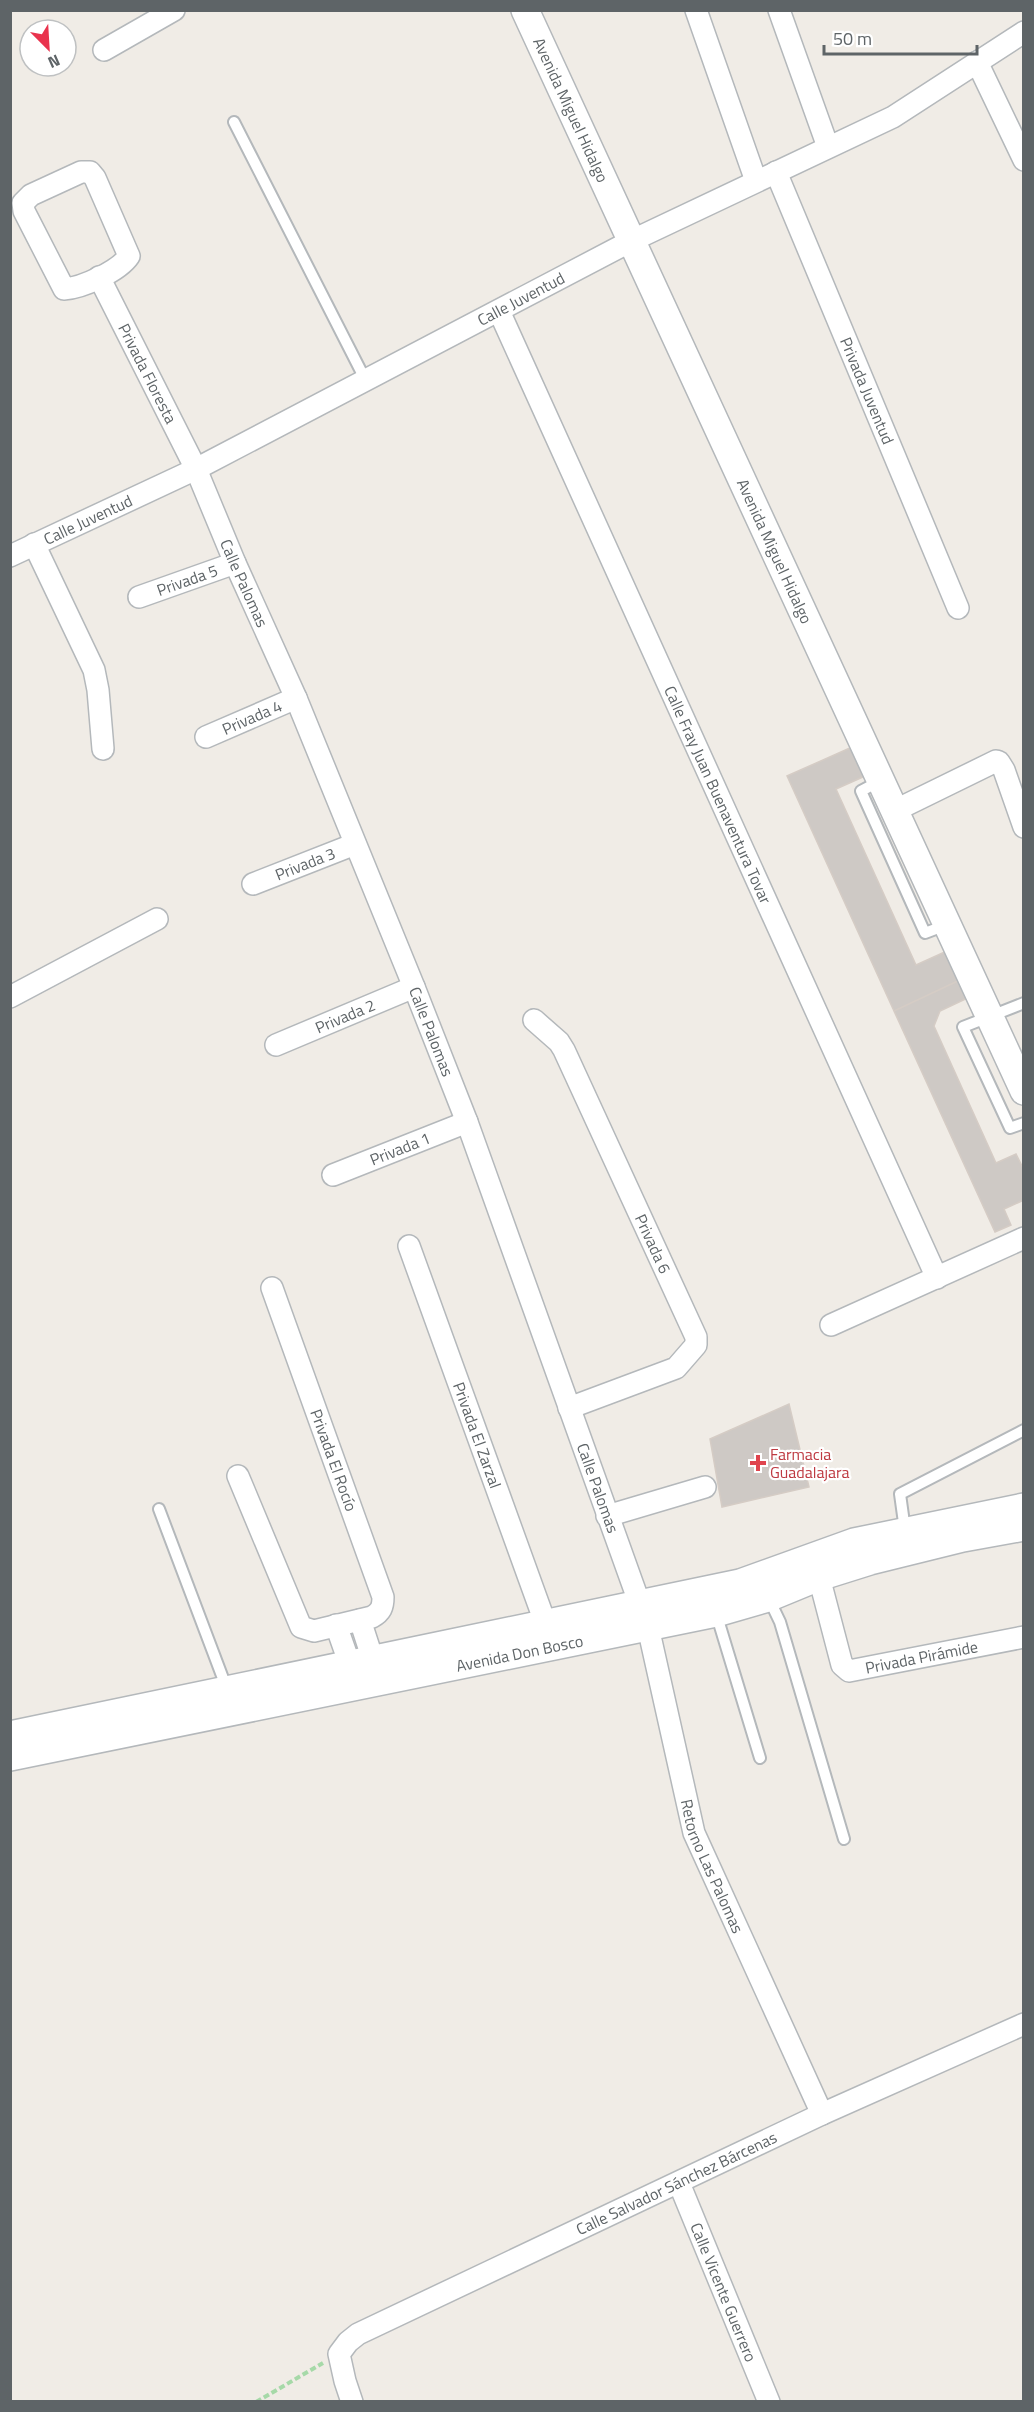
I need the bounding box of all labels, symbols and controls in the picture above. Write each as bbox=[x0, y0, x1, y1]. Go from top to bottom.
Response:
north arrow bbox=[18, 18, 78, 78]
scale bar bbox=[824, 18, 977, 56]
text: 50 m bbox=[833, 25, 872, 52]
street label: Avenida Miguel Hidalgo bbox=[527, 33, 615, 186]
text: N bbox=[44, 48, 64, 75]
street label: Calle Juventud bbox=[473, 266, 569, 332]
street label: Privada Floresta bbox=[112, 319, 183, 428]
street label: Privada Juventud bbox=[834, 333, 900, 448]
street label: Avenida Miguel Hidalgo bbox=[731, 475, 819, 628]
street label: Calle Juventud bbox=[39, 488, 136, 551]
street label: Calle Palomas bbox=[214, 535, 274, 631]
street label: Privada 5 bbox=[153, 558, 221, 602]
street label: Calle Fray Juan Buenaventura Tovar bbox=[658, 682, 778, 908]
street label: Privada 4 bbox=[218, 694, 286, 741]
street label: Privada 3 bbox=[271, 841, 339, 886]
street label: Calle Palomas bbox=[403, 983, 460, 1080]
street label: Privada 2 bbox=[311, 993, 379, 1039]
street label: Privada 1 bbox=[366, 1126, 434, 1171]
street label: Privada 6 bbox=[629, 1210, 677, 1277]
street label: Privada El Zarzal bbox=[447, 1379, 508, 1492]
street label: Privada El Rocío bbox=[304, 1405, 364, 1515]
street label: Calle Palomas bbox=[571, 1440, 625, 1536]
place label: Farmacia Guadalajara bbox=[770, 1442, 850, 1484]
marker: Farmacia Guadalajara bbox=[751, 1456, 765, 1470]
street label: Avenida Don Bosco bbox=[454, 1628, 585, 1678]
street label: Privada Pirámide bbox=[863, 1634, 980, 1680]
street label: Retorno Las Palomas bbox=[675, 1797, 750, 1937]
street label: Calle Salvador Sánchez Bárcenas bbox=[572, 2125, 781, 2241]
street label: Calle Vicente Guerrero bbox=[684, 2219, 763, 2365]

